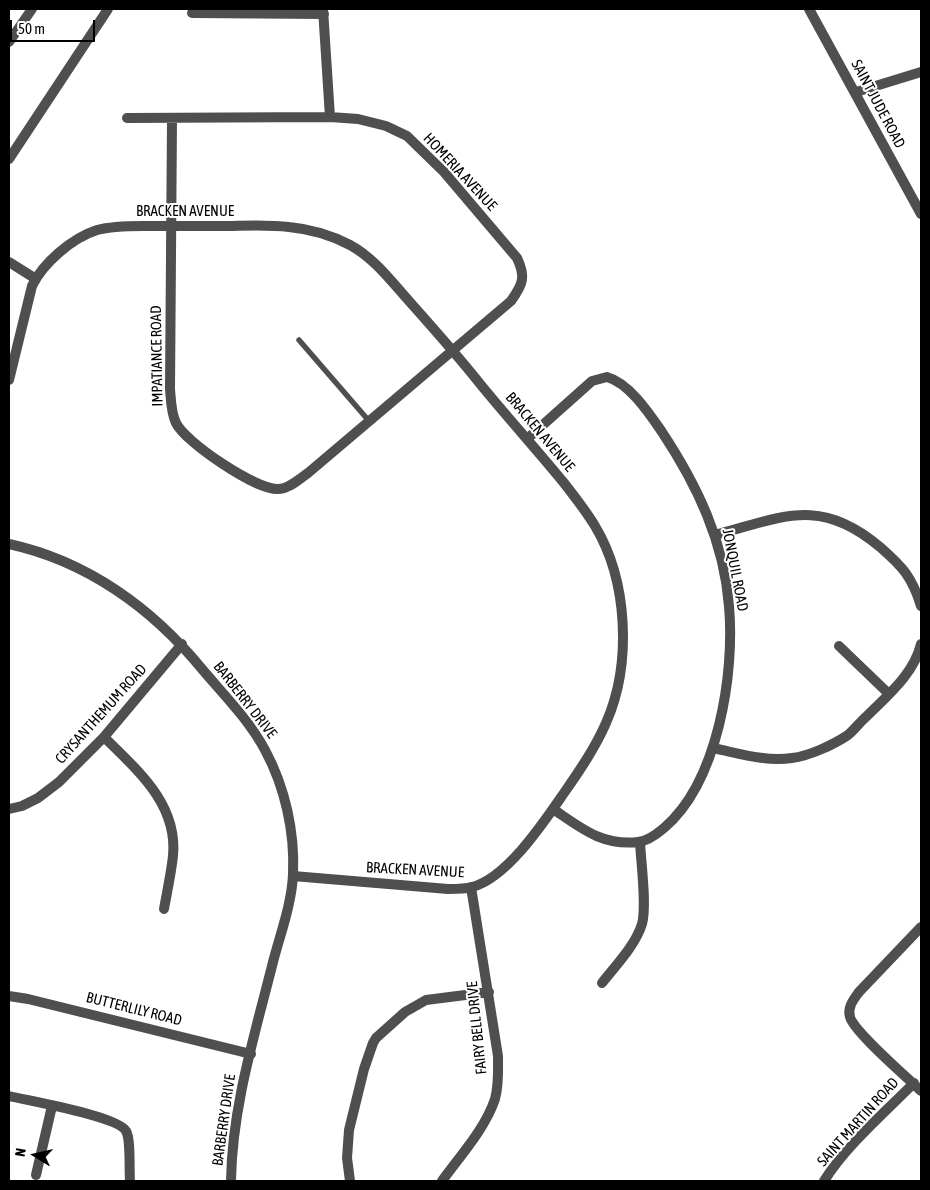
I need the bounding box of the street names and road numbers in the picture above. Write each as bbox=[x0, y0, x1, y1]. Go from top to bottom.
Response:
street label: SAINT JUDE ROAD bbox=[847, 57, 909, 151]
street label: HOMERIA AVENUE bbox=[419, 129, 501, 215]
street label: BRACKEN AVENUE bbox=[136, 202, 234, 220]
street label: IMPATIANCE ROAD bbox=[147, 305, 167, 407]
street label: BRACKEN AVENUE bbox=[502, 389, 578, 475]
street label: JONQUIL ROAD bbox=[718, 527, 752, 613]
street label: BARBERRY DRIVE bbox=[209, 658, 281, 742]
street label: CRYSANTHEMUM ROAD bbox=[52, 660, 150, 768]
street label: BRACKEN AVENUE bbox=[365, 858, 465, 882]
street label: FAIRY BELL DRIVE bbox=[463, 981, 491, 1075]
street label: BUTTERLILY ROAD bbox=[84, 988, 184, 1030]
street label: BARBERRY DRIVE bbox=[209, 1073, 239, 1167]
street label: SAINT MARTIN ROAD bbox=[813, 1074, 903, 1170]

